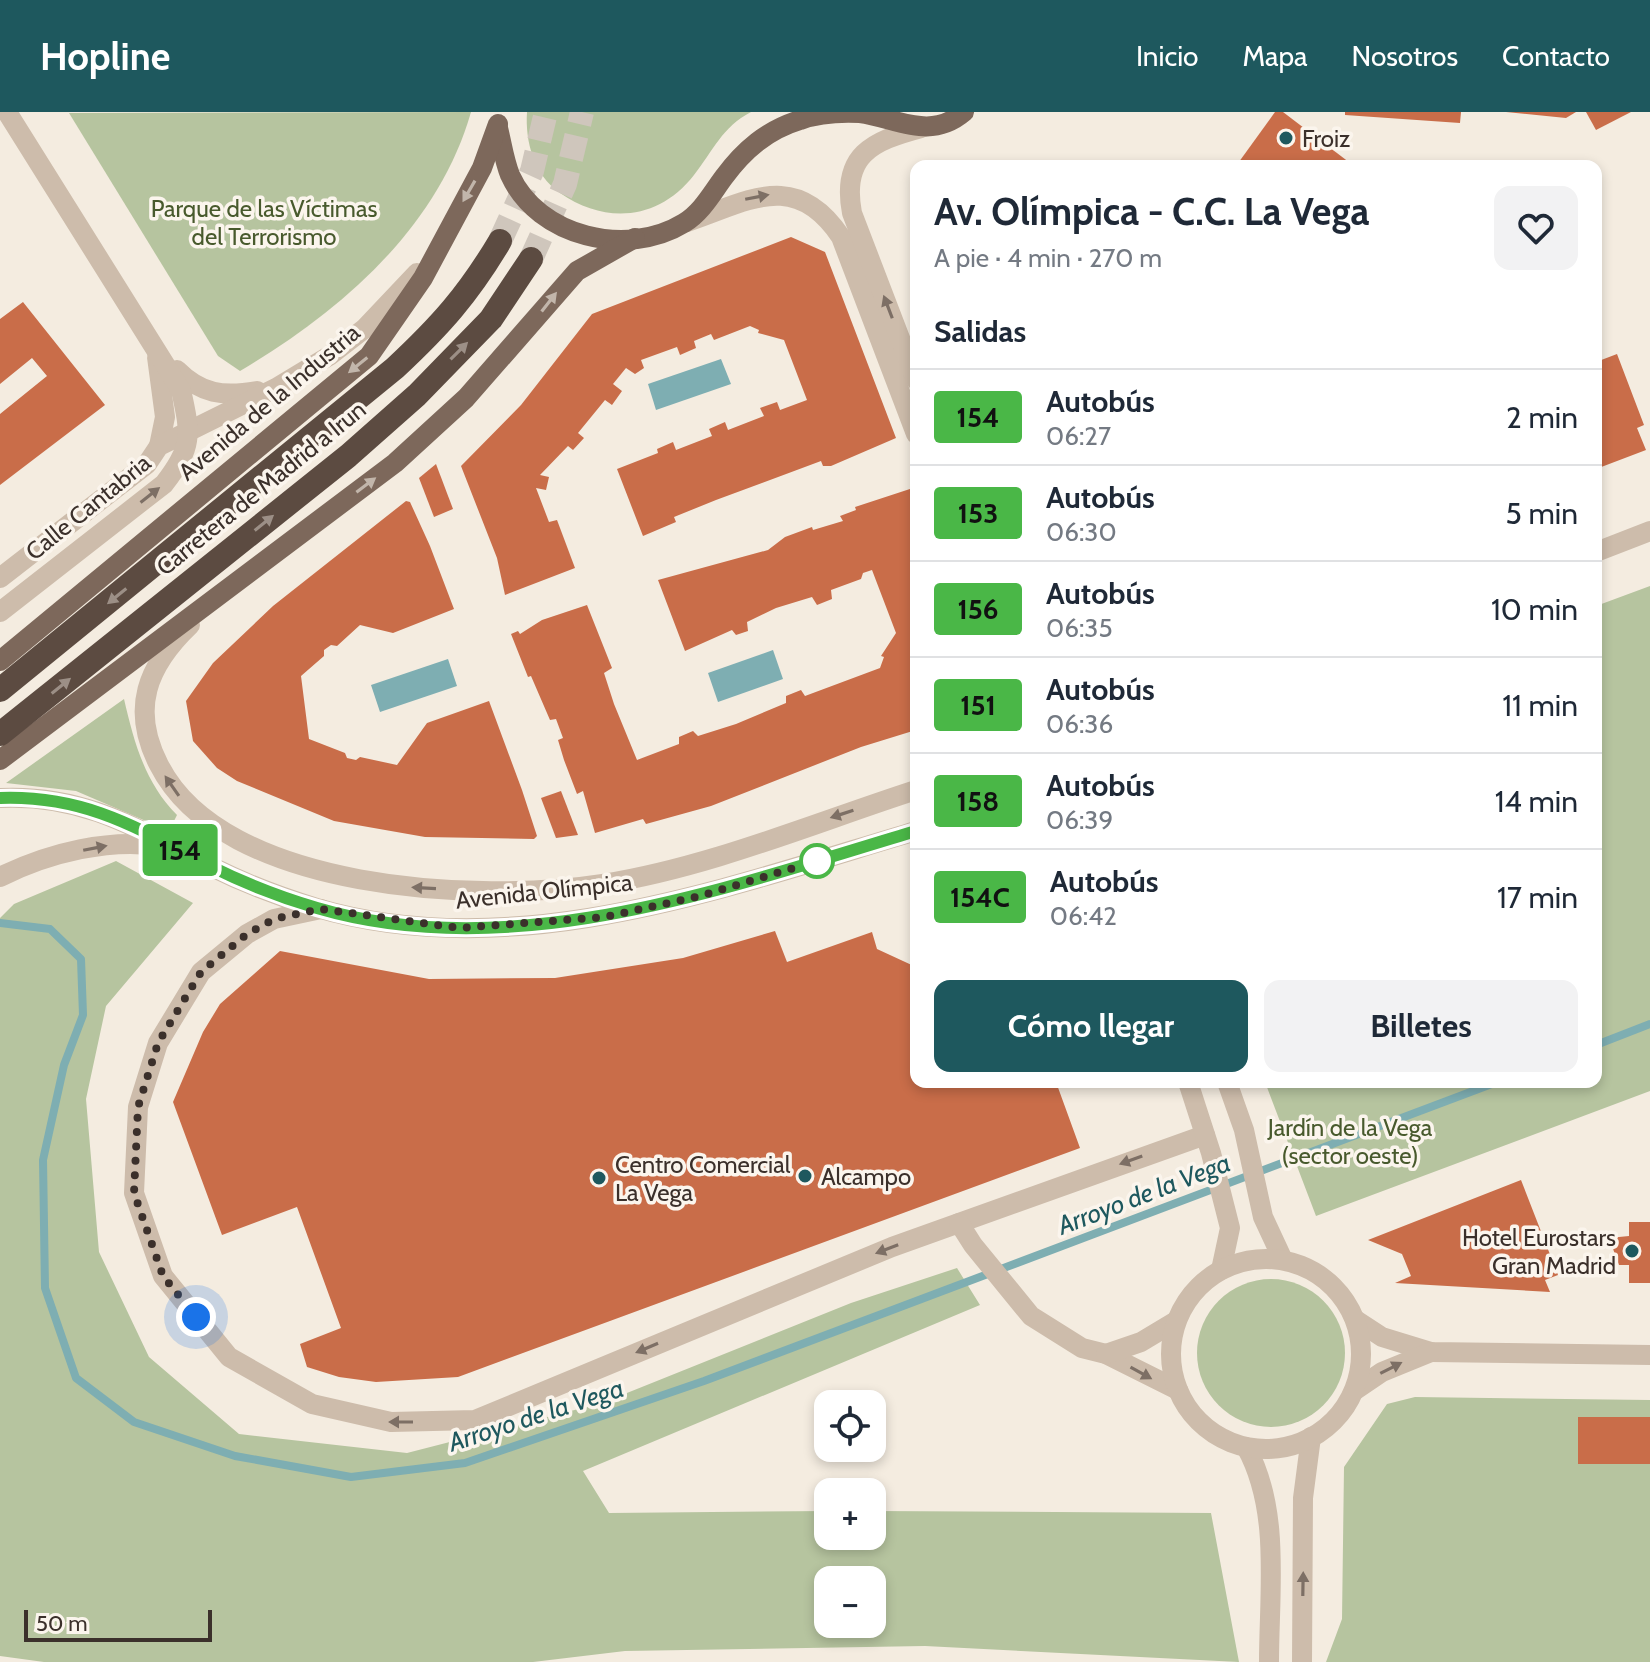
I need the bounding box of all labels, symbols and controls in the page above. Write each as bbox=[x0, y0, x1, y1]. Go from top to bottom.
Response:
text: Hopline bbox=[40, 33, 170, 80]
text: Inicio bbox=[1136, 39, 1199, 73]
text: Mapa bbox=[1243, 39, 1308, 73]
text: Nosotros bbox=[1352, 39, 1458, 73]
text: Contacto bbox=[1502, 39, 1610, 73]
place label: Froiz bbox=[1302, 124, 1350, 153]
marker: Froiz bbox=[1277, 129, 1295, 147]
one-way arrow bbox=[462, 180, 476, 202]
button: heart bbox=[1494, 186, 1578, 270]
text: Av. Olímpica - C.C. La Vega bbox=[934, 188, 1369, 235]
one-way arrow bbox=[744, 191, 769, 203]
park label: Parque de las Víctimas del Terrorismo bbox=[151, 194, 377, 251]
text: A pie · 4 min · 270 m bbox=[934, 242, 1162, 274]
one-way arrow bbox=[541, 292, 557, 312]
one-way arrow bbox=[881, 295, 894, 319]
text: Salidas bbox=[934, 313, 1026, 350]
street label: Avenida de la Industria bbox=[173, 317, 366, 486]
one-way arrow bbox=[449, 342, 468, 361]
one-way arrow bbox=[349, 356, 369, 373]
text: Autobús bbox=[1046, 383, 1155, 420]
street label: Carretera de Madrid a Irun bbox=[150, 395, 372, 581]
text: 2 min bbox=[1506, 399, 1578, 436]
text: 154 bbox=[957, 400, 999, 434]
text: 06:27 bbox=[1046, 420, 1111, 452]
street label: Calle Cantabria bbox=[20, 448, 156, 566]
one-way arrow bbox=[356, 478, 376, 494]
text: Autobús bbox=[1046, 479, 1155, 516]
one-way arrow bbox=[140, 487, 160, 503]
text: 5 min bbox=[1506, 495, 1578, 532]
text: 153 bbox=[958, 496, 998, 530]
one-way arrow bbox=[254, 515, 275, 532]
text: 06:30 bbox=[1046, 516, 1117, 548]
text: Autobús bbox=[1046, 575, 1155, 612]
one-way arrow bbox=[107, 587, 127, 604]
text: 10 min bbox=[1491, 591, 1578, 628]
text: 156 bbox=[957, 592, 999, 626]
text: 06:35 bbox=[1046, 612, 1112, 644]
text: Autobús bbox=[1046, 671, 1155, 708]
one-way arrow bbox=[51, 678, 71, 694]
text: 11 min bbox=[1502, 687, 1578, 724]
text: 151 bbox=[960, 688, 996, 722]
text: 06:36 bbox=[1046, 708, 1113, 740]
text: Autobús bbox=[1046, 767, 1155, 804]
one-way arrow bbox=[165, 776, 180, 797]
text: 14 min bbox=[1495, 783, 1578, 820]
text: 158 bbox=[957, 784, 999, 818]
text: 06:39 bbox=[1046, 804, 1113, 836]
one-way arrow bbox=[830, 808, 854, 821]
line badge: 154 bbox=[134, 824, 226, 876]
text: 154 bbox=[159, 833, 201, 867]
one-way arrow bbox=[83, 841, 108, 854]
unlabelled marker bbox=[800, 844, 834, 878]
text: Autobús bbox=[1050, 863, 1158, 900]
street label: Avenida Olímpica bbox=[454, 867, 634, 915]
text: 17 min bbox=[1497, 879, 1578, 916]
text: 154C bbox=[950, 880, 1010, 914]
one-way arrow bbox=[411, 881, 436, 894]
text: 06:42 bbox=[1050, 900, 1117, 932]
button: Cómo llegar bbox=[934, 980, 1248, 1072]
button: Billetes bbox=[1264, 980, 1578, 1072]
park label: Jardín de la Vega (sector oeste) bbox=[1267, 1113, 1433, 1170]
water label: Arroyo de la Vega bbox=[1052, 1146, 1235, 1242]
place label: Centro Comercial La Vega bbox=[615, 1150, 791, 1207]
one-way arrow bbox=[1119, 1154, 1143, 1167]
place label: Alcampo bbox=[821, 1162, 911, 1191]
marker: Alcampo bbox=[796, 1167, 814, 1185]
marker: Centro Comercial La Vega bbox=[590, 1169, 608, 1187]
place label: Hotel Eurostars Gran Madrid bbox=[1462, 1223, 1616, 1280]
marker: Hotel Eurostars Gran Madrid bbox=[1623, 1242, 1641, 1260]
one-way arrow bbox=[875, 1243, 899, 1256]
your location bbox=[176, 1297, 216, 1337]
one-way arrow bbox=[635, 1342, 659, 1355]
one-way arrow bbox=[1379, 1361, 1402, 1375]
one-way arrow bbox=[1130, 1366, 1152, 1380]
water label: Arroyo de la Vega bbox=[443, 1372, 628, 1459]
map controls bbox=[814, 1390, 886, 1638]
button: locate bbox=[814, 1390, 886, 1462]
one-way arrow bbox=[388, 1416, 413, 1428]
button: + bbox=[814, 1478, 886, 1550]
button: − bbox=[814, 1566, 886, 1638]
one-way arrow bbox=[1297, 1571, 1309, 1596]
scale bar bbox=[24, 1606, 212, 1642]
text: 50 m bbox=[36, 1610, 88, 1637]

